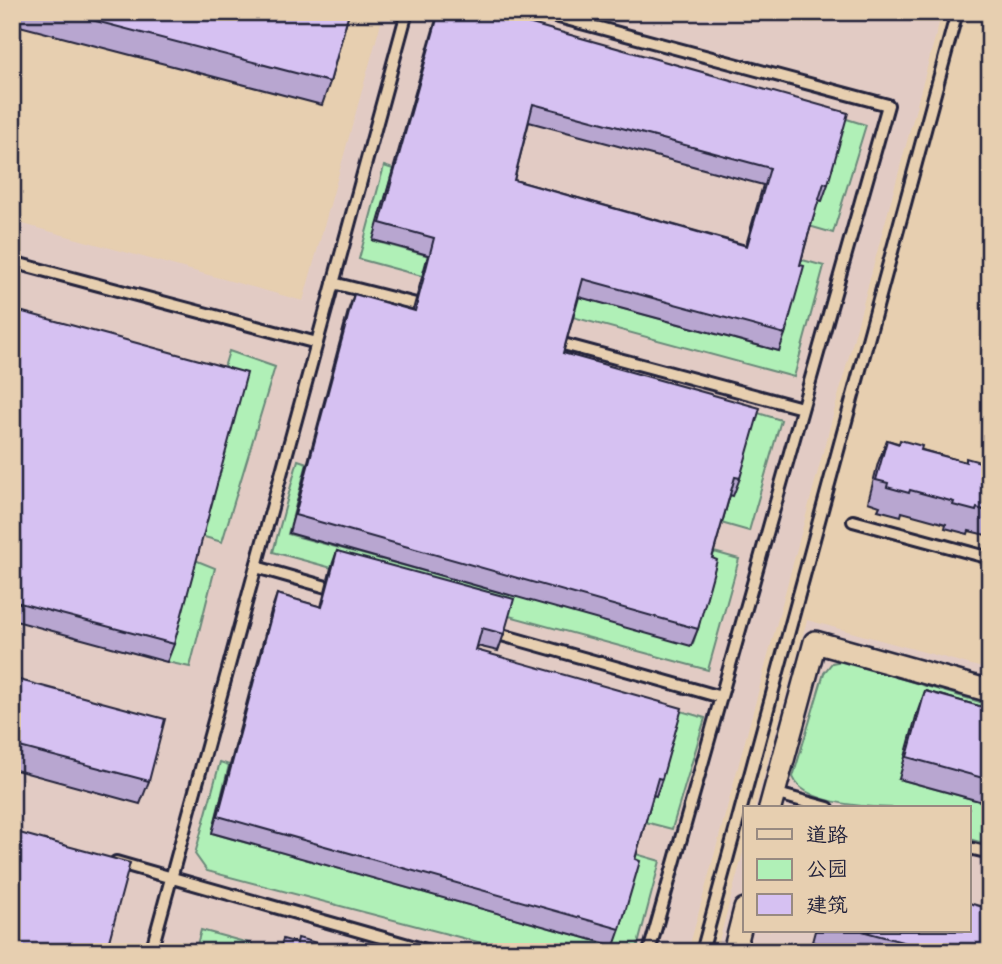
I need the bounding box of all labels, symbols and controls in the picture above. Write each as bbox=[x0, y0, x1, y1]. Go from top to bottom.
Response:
legend bbox=[743, 806, 970, 932]
text: 道路 bbox=[806, 824, 848, 851]
text: 公园 bbox=[806, 859, 848, 885]
text: 建筑 bbox=[806, 895, 848, 921]

